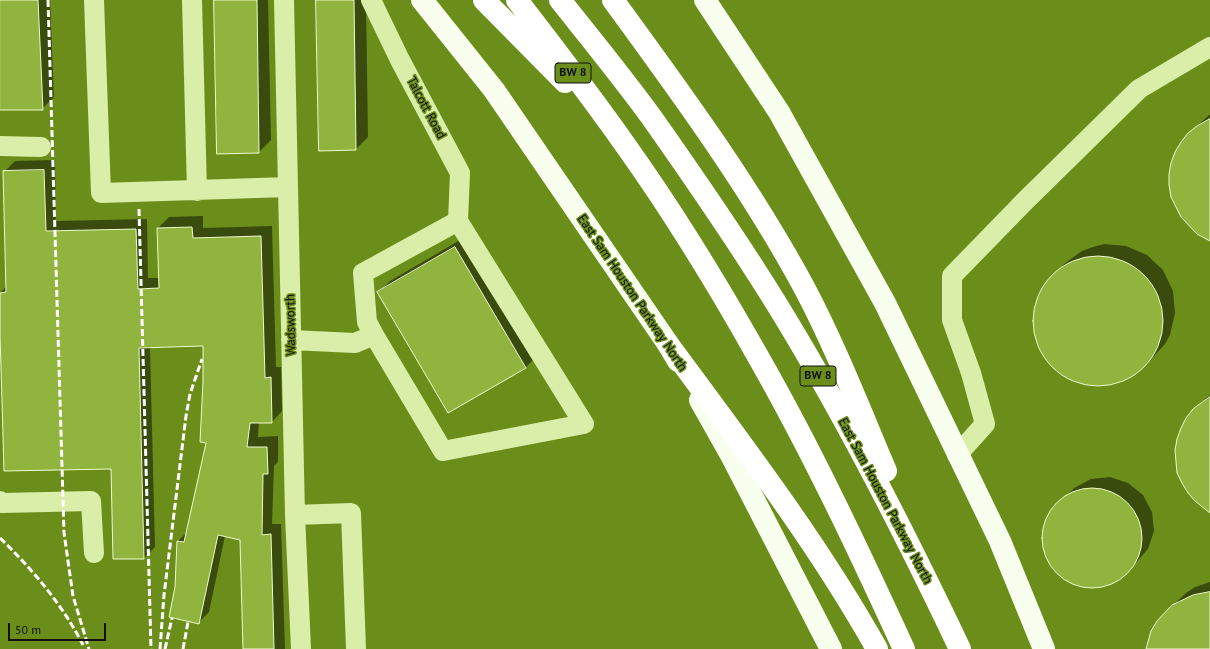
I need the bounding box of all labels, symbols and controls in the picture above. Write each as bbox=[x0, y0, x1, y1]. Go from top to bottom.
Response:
road number: BW 8 bbox=[555, 63, 591, 83]
street label: Talcott Road bbox=[403, 74, 449, 142]
street label: East Sam Houston Parkway North bbox=[574, 212, 690, 374]
street label: Wadsworth bbox=[283, 294, 299, 356]
road number: BW 8 bbox=[800, 366, 836, 386]
street label: East Sam Houston Parkway North bbox=[835, 415, 935, 587]
scale bar bbox=[10, 615, 108, 641]
text: 50 m bbox=[15, 622, 41, 637]

